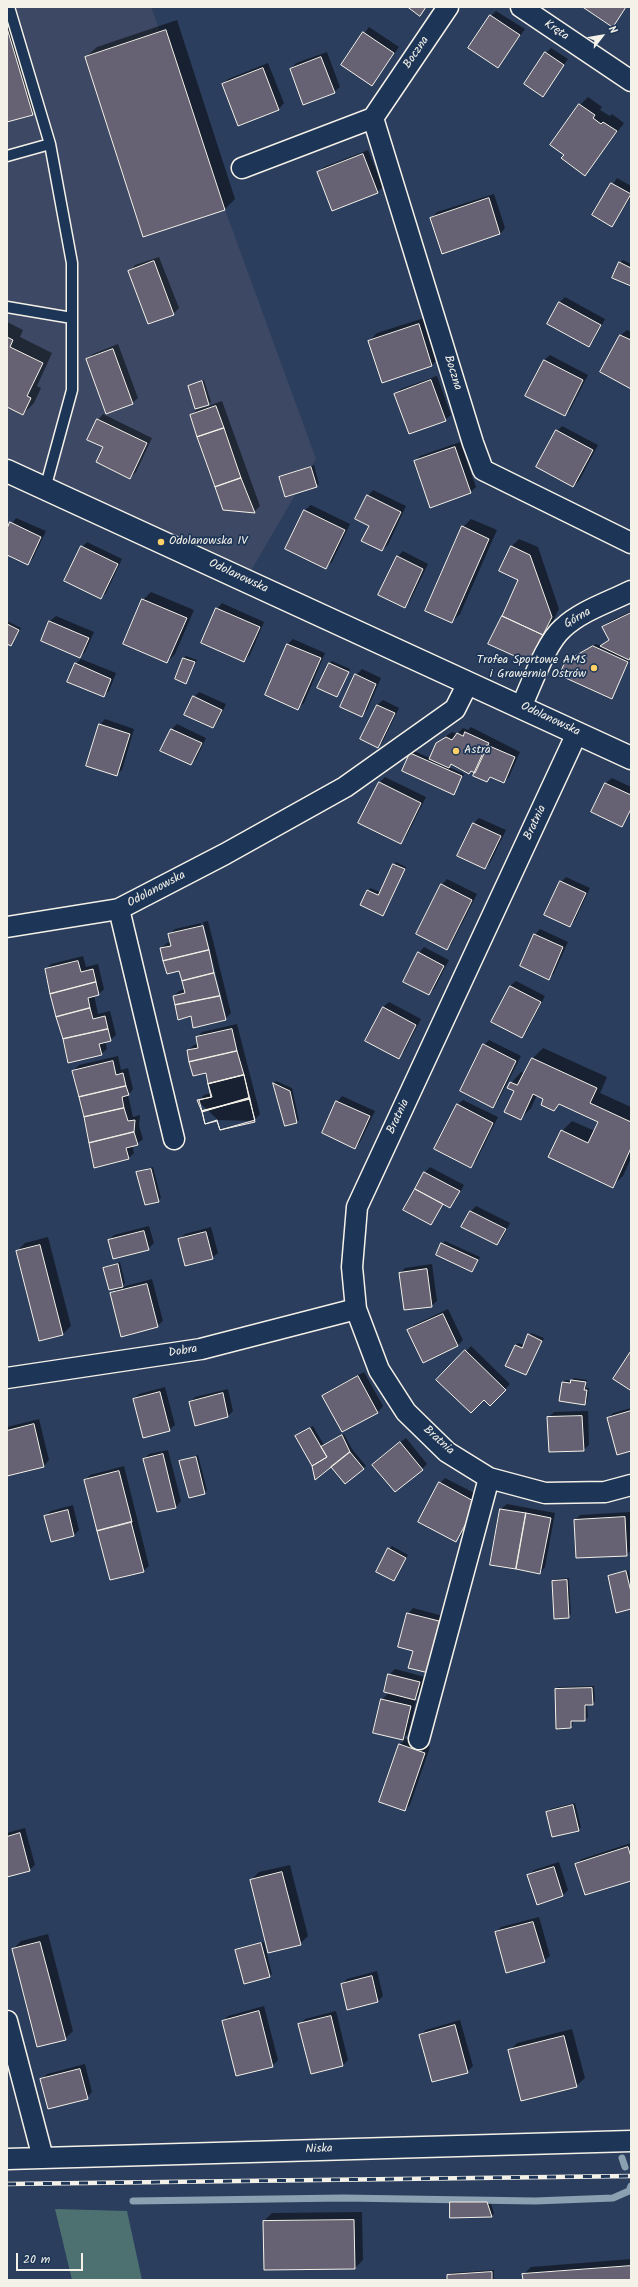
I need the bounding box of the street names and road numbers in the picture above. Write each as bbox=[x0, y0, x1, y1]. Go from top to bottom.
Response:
street label: Kręta bbox=[541, 18, 571, 44]
street label: Boczna bbox=[401, 34, 433, 72]
street label: Boczna bbox=[440, 354, 464, 392]
street label: Odolanowska bbox=[206, 557, 270, 597]
street label: Górna bbox=[562, 605, 594, 633]
street label: Odolanowska bbox=[518, 700, 582, 740]
street label: Bratnia bbox=[522, 803, 550, 843]
street label: Odolanowska bbox=[126, 869, 188, 911]
street label: Bratnia bbox=[385, 1097, 413, 1137]
street label: Dobra bbox=[168, 1343, 198, 1361]
street label: Bratnia bbox=[420, 1423, 456, 1459]
street label: Niska bbox=[305, 2142, 333, 2158]

